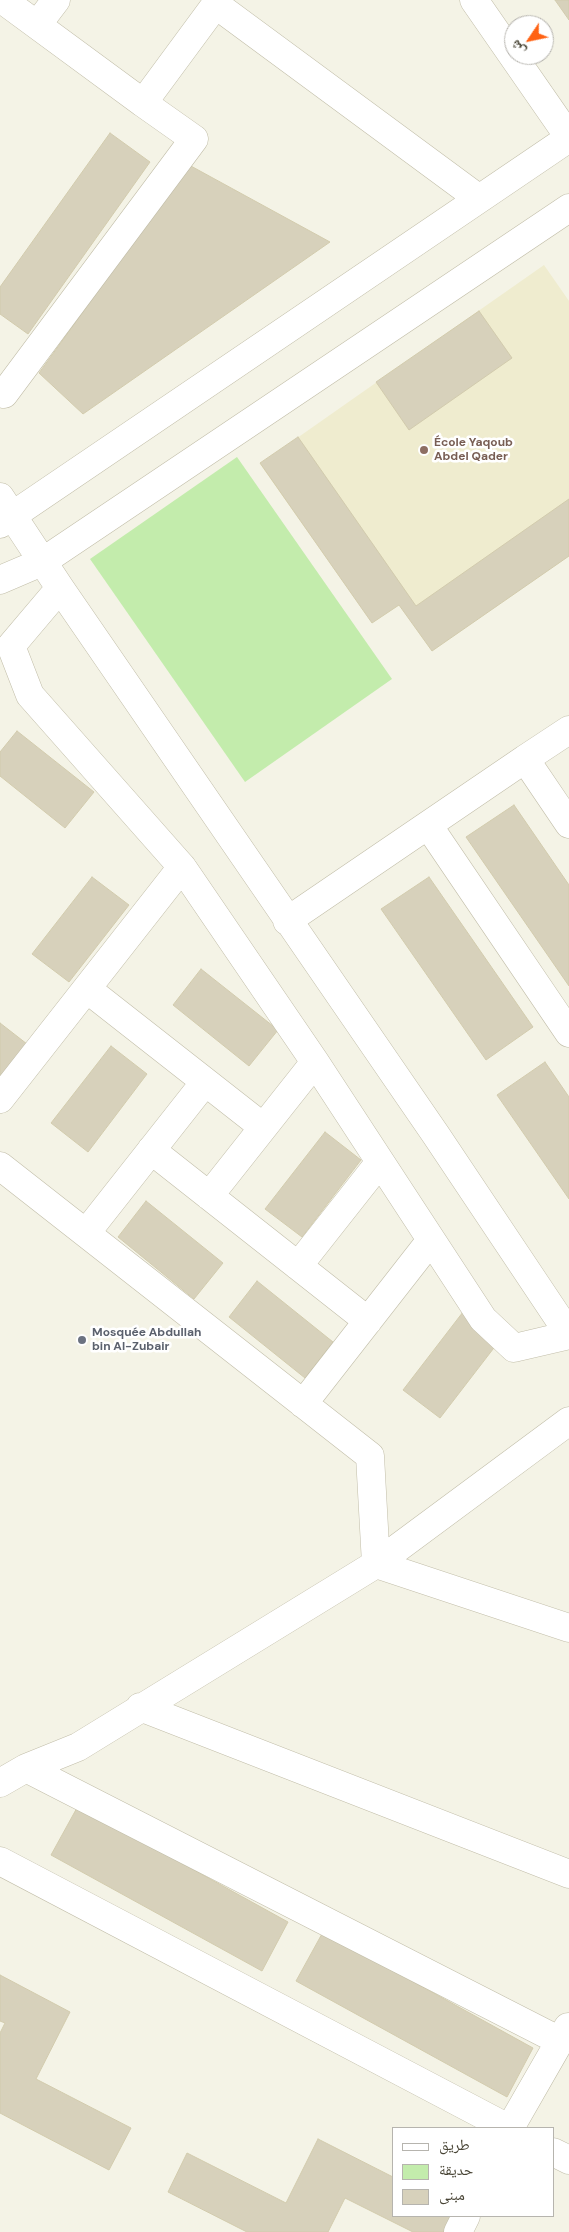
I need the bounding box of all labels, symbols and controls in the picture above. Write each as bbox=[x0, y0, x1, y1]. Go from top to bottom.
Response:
north arrow bbox=[504, 15, 554, 65]
text: ش bbox=[506, 37, 529, 59]
place label: École Yaqoub Abdel Qader bbox=[434, 436, 513, 464]
marker: École Yaqoub Abdel Qader bbox=[418, 444, 430, 456]
place label: Mosquée Abdullah bin Al-Zubair bbox=[92, 1326, 201, 1354]
marker: Mosquée Abdullah bin Al-Zubair bbox=[76, 1334, 88, 1346]
legend bbox=[392, 2127, 554, 2217]
text: طريق bbox=[439, 2135, 470, 2155]
text: حديقة bbox=[439, 2160, 473, 2180]
text: مبنى bbox=[439, 2185, 465, 2205]

